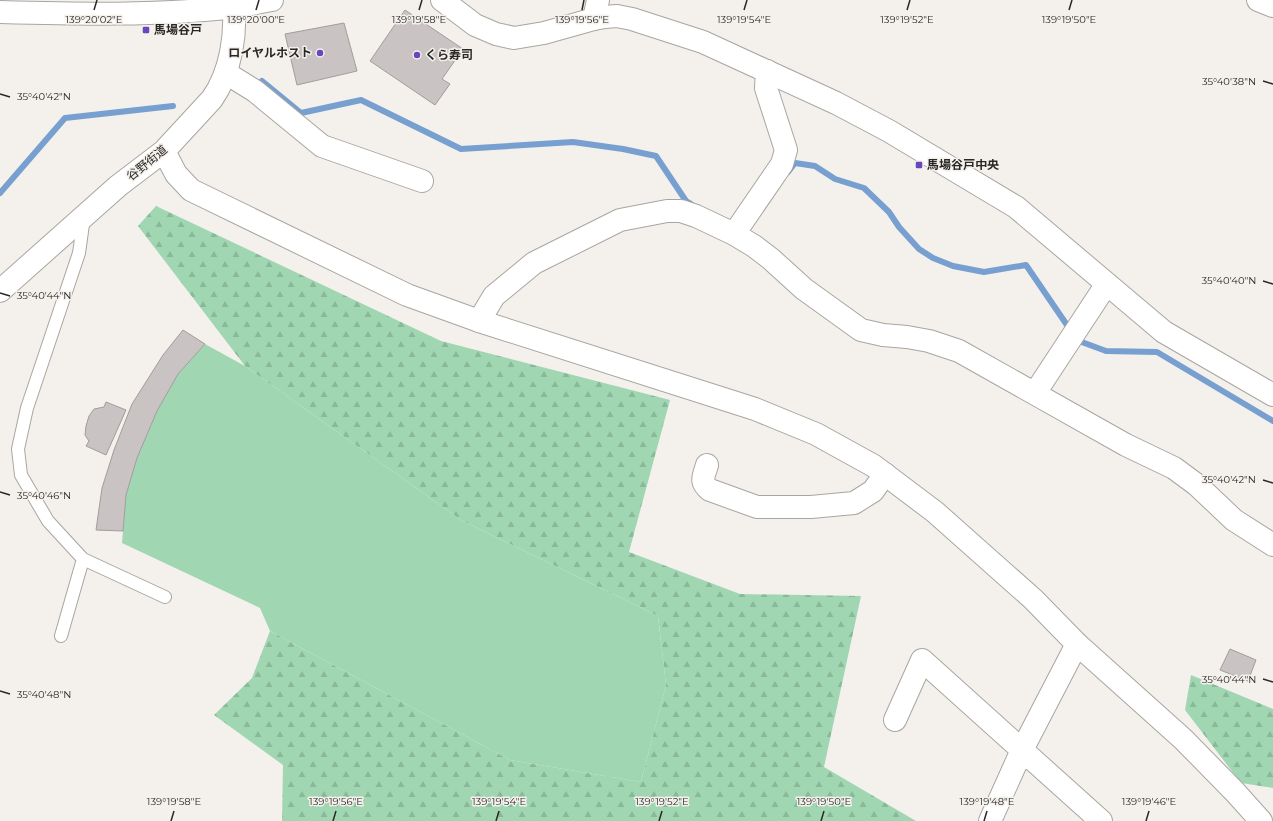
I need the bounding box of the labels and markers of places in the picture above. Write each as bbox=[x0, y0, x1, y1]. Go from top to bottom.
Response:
place label: 馬場谷戸 bbox=[154, 22, 202, 37]
marker: 馬場谷戸 bbox=[141, 25, 151, 35]
place label: ロイヤルホスト bbox=[228, 45, 312, 60]
place label: くら寿司 bbox=[425, 47, 473, 62]
marker: ロイヤルホスト bbox=[315, 48, 325, 58]
marker: くら寿司 bbox=[412, 50, 422, 60]
place label: 馬場谷戸中央 bbox=[927, 157, 999, 172]
marker: 馬場谷戸中央 bbox=[914, 160, 924, 170]

